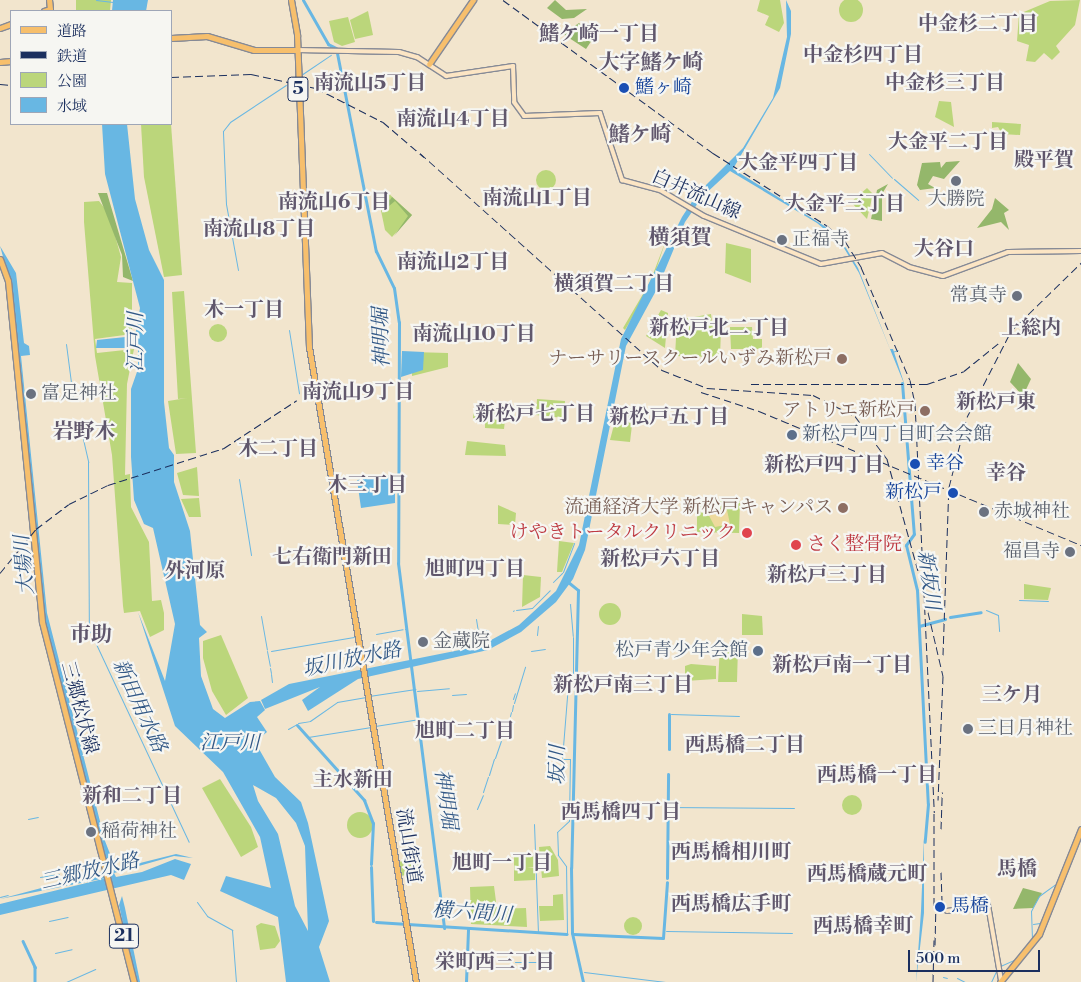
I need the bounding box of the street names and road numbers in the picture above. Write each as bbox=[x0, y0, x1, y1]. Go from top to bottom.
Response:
road number: 5 bbox=[287, 74, 309, 105]
street label: 白井流山線 bbox=[648, 165, 744, 225]
street label: 三郷松伏線 bbox=[56, 659, 102, 757]
street label: 流山街道 bbox=[391, 807, 425, 885]
road number: 21 bbox=[108, 920, 140, 951]

